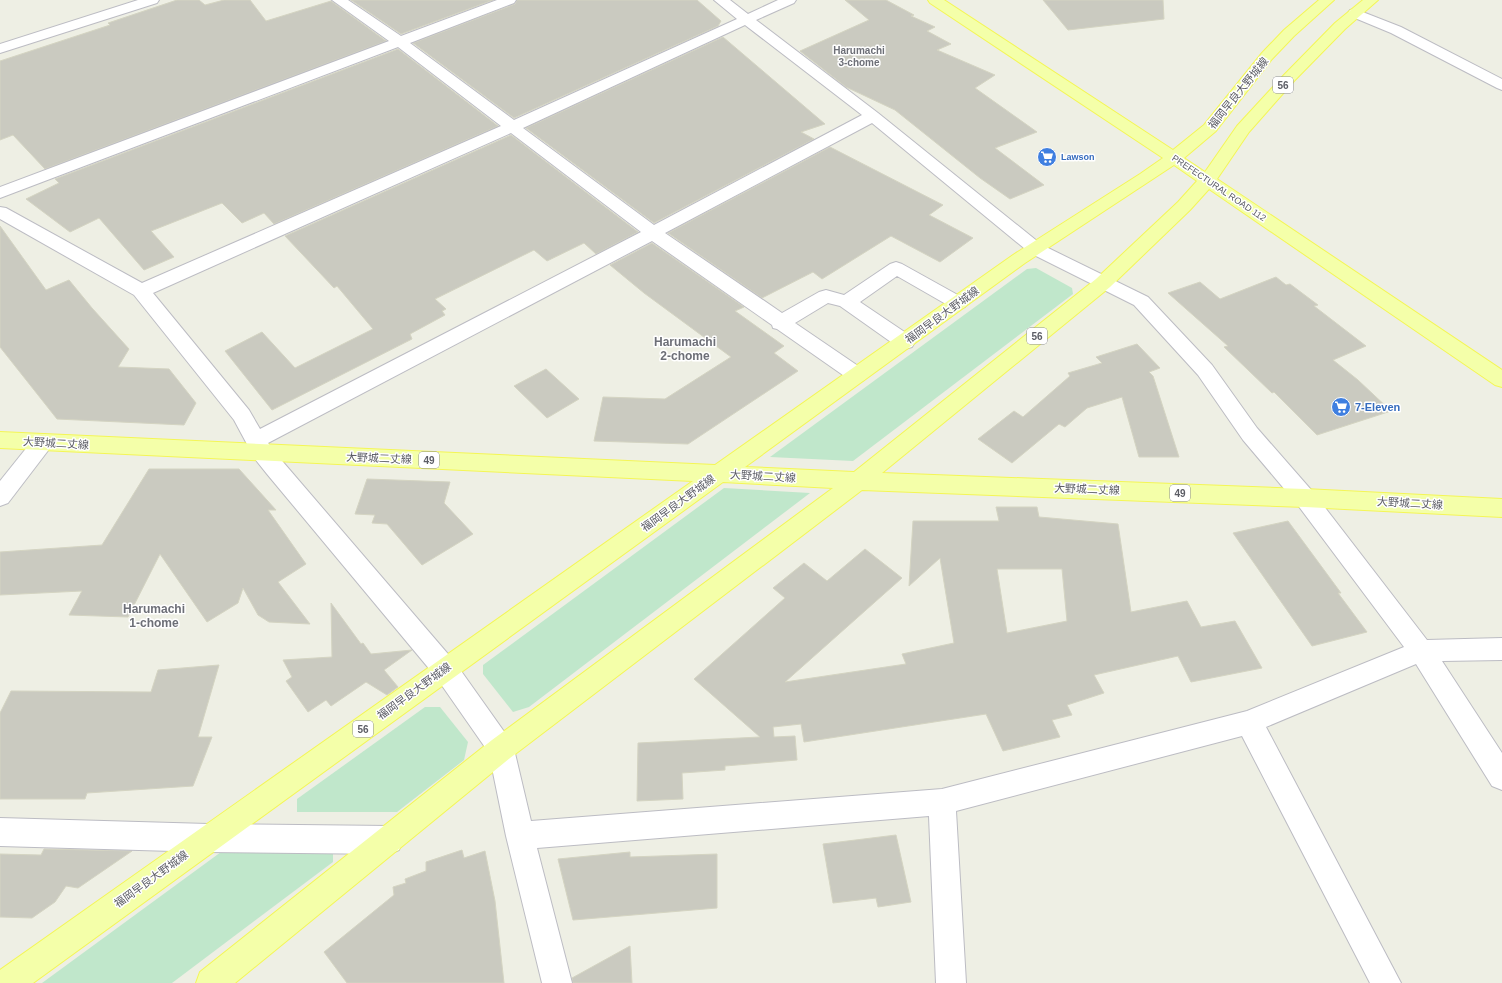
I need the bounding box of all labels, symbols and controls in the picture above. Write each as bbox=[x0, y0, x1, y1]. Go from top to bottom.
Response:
district label: Harumachi 3-chome bbox=[833, 45, 885, 68]
street label: 福岡早良大野城線 bbox=[1206, 55, 1270, 131]
road number: 56 bbox=[1273, 77, 1293, 93]
supermarket icon: Lawson bbox=[1036, 146, 1058, 168]
place label: Lawson bbox=[1061, 152, 1095, 162]
street label: PREFECTURAL ROAD 112 bbox=[1170, 153, 1268, 223]
street label: 福岡早良大野城線 bbox=[903, 284, 981, 346]
road number: 56 bbox=[1027, 328, 1047, 344]
district label: Harumachi 2-chome bbox=[654, 335, 716, 363]
supermarket icon: 7-Eleven bbox=[1330, 396, 1352, 418]
place label: 7-Eleven bbox=[1355, 401, 1401, 413]
street label: 大野城二丈線 bbox=[23, 435, 89, 451]
street label: 大野城二丈線 bbox=[346, 451, 412, 465]
road number: 49 bbox=[419, 452, 439, 468]
street label: 大野城二丈線 bbox=[730, 468, 796, 484]
street label: 福岡早良大野城線 bbox=[639, 472, 717, 534]
street label: 大野城二丈線 bbox=[1054, 482, 1120, 496]
road number: 49 bbox=[1170, 485, 1190, 501]
street label: 大野城二丈線 bbox=[1377, 495, 1443, 511]
district label: Harumachi 1-chome bbox=[123, 602, 185, 630]
street label: 福岡早良大野城線 bbox=[375, 660, 453, 722]
road number: 56 bbox=[353, 721, 373, 737]
street label: 福岡早良大野城線 bbox=[112, 848, 190, 910]

